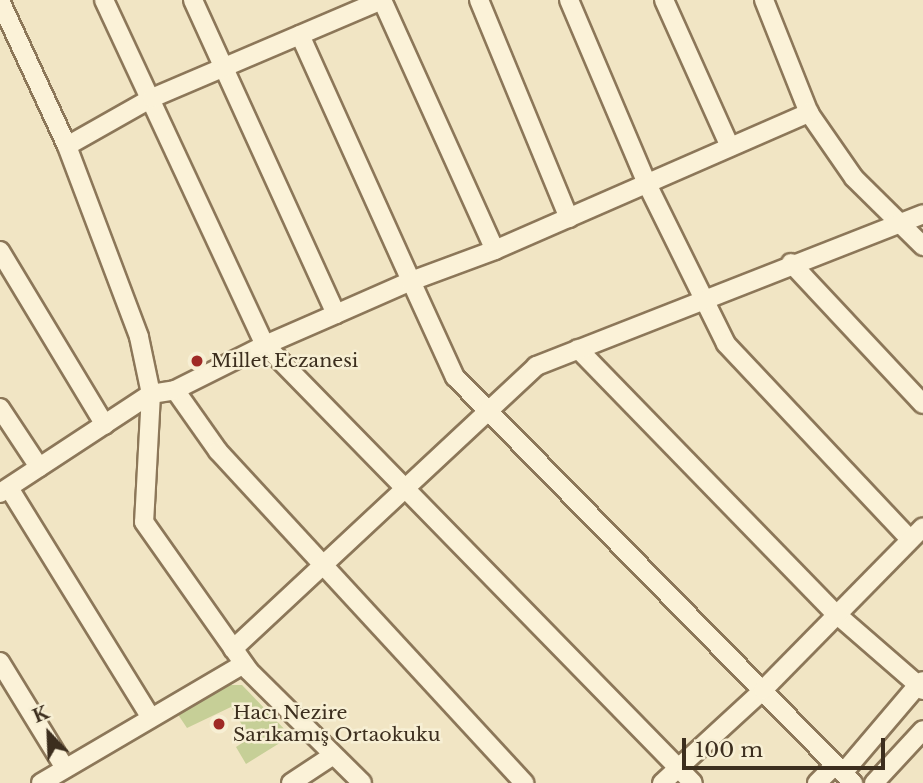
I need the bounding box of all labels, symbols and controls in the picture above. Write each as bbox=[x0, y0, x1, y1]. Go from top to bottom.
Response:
place label: Millet Eczanesi bbox=[211, 350, 358, 372]
marker: Millet Eczanesi bbox=[189, 353, 205, 369]
north arrow bbox=[14, 699, 84, 769]
text: K bbox=[29, 701, 52, 728]
place label: Hacı Nezire Sarıkamış Ortaokuku bbox=[233, 702, 441, 746]
marker: Hacı Nezire Sarıkamış Ortaokuku bbox=[211, 716, 227, 732]
scale bar bbox=[685, 724, 888, 768]
text: 100 m bbox=[695, 737, 763, 763]

